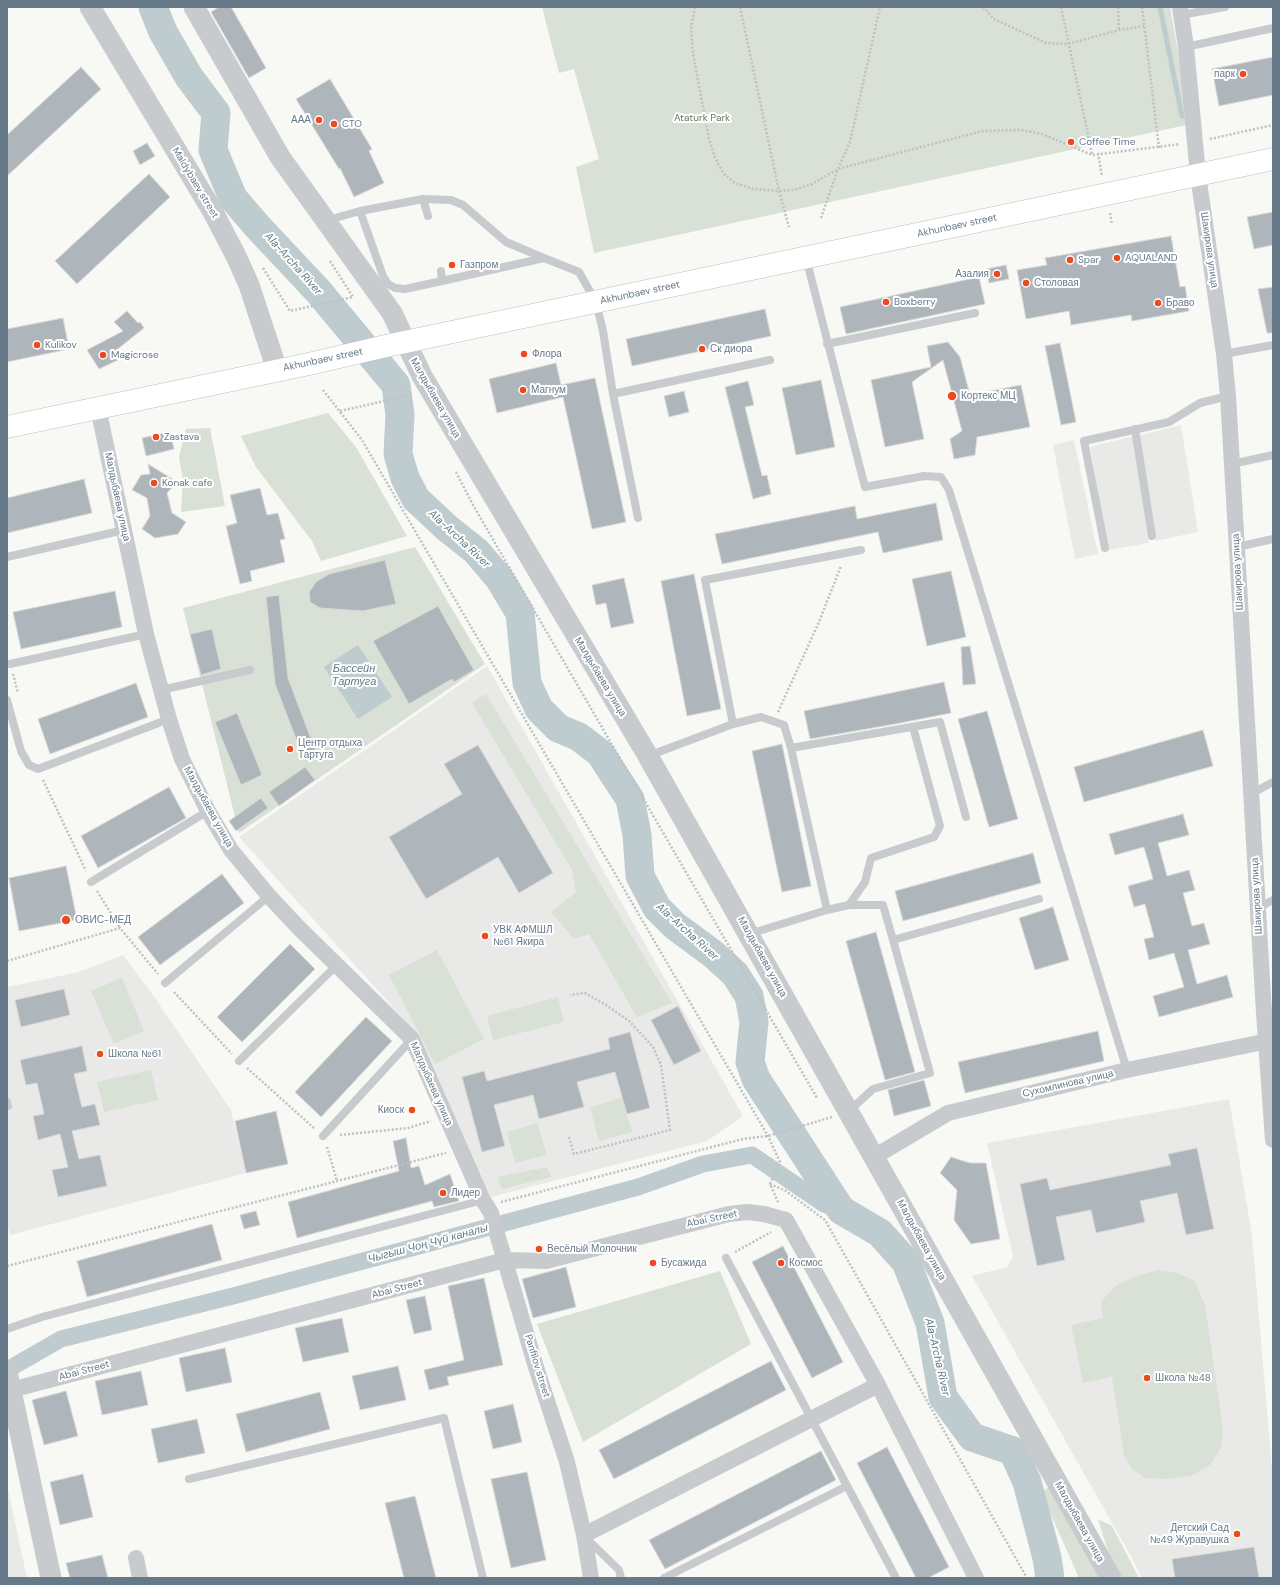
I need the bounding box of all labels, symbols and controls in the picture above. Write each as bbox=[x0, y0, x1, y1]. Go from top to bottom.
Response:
place label: парк bbox=[1214, 68, 1235, 80]
marker: парк bbox=[1238, 69, 1248, 79]
park label: Ataturk Park bbox=[674, 112, 730, 124]
place label: ААА bbox=[291, 114, 311, 126]
marker: ААА bbox=[314, 115, 324, 125]
place label: CTO bbox=[342, 118, 362, 130]
marker: CTO bbox=[329, 119, 339, 129]
place label: Coffee Time bbox=[1079, 136, 1135, 148]
marker: Coffee Time bbox=[1066, 137, 1076, 147]
street label: Maldybaev street bbox=[169, 145, 221, 221]
street label: Шакирова улица bbox=[1198, 211, 1220, 289]
street label: Akhunbaev street bbox=[916, 212, 998, 240]
water label: Ala-Archa River bbox=[261, 230, 325, 298]
place label: AQUALAND bbox=[1125, 252, 1178, 264]
marker: AQUALAND bbox=[1112, 253, 1122, 263]
place label: Spar bbox=[1078, 254, 1099, 266]
marker: Spar bbox=[1065, 255, 1075, 265]
place label: Газпром bbox=[460, 259, 498, 271]
marker: Газпром bbox=[447, 260, 457, 270]
place label: Азалия bbox=[955, 268, 989, 280]
marker: Азалия bbox=[992, 269, 1002, 279]
place label: Столовая bbox=[1034, 277, 1079, 289]
marker: Столовая bbox=[1021, 278, 1031, 288]
street label: Akhunbaev street bbox=[599, 279, 681, 307]
place label: Boxberry bbox=[894, 296, 936, 308]
marker: Boxberry bbox=[881, 297, 891, 307]
place label: Браво bbox=[1166, 297, 1194, 309]
marker: Браво bbox=[1153, 298, 1163, 308]
place label: Kulikov bbox=[45, 339, 77, 351]
marker: Kulikov bbox=[32, 340, 42, 350]
place label: Ск диора bbox=[710, 343, 752, 355]
marker: Ск диора bbox=[697, 344, 707, 354]
street label: Akhunbaev street bbox=[282, 346, 364, 374]
place label: Флора bbox=[532, 348, 562, 360]
place label: Magicrose bbox=[111, 349, 159, 361]
marker: Флора bbox=[519, 349, 529, 359]
marker: Magicrose bbox=[98, 350, 108, 360]
street label: Малдыбаева улица bbox=[407, 356, 463, 440]
place label: Магнум bbox=[531, 384, 566, 396]
marker: Магнум bbox=[518, 385, 528, 395]
marker: Кортекс МЦ bbox=[946, 390, 958, 402]
place label: Кортекс МЦ bbox=[961, 390, 1016, 402]
place label: Zastava bbox=[164, 431, 199, 443]
marker: Zastava bbox=[151, 432, 161, 442]
street label: Малдыбаева улица bbox=[102, 452, 132, 542]
place label: Konak cafe bbox=[162, 477, 212, 489]
marker: Konak cafe bbox=[149, 478, 159, 488]
water label: Ala-Archa River bbox=[425, 507, 493, 571]
street label: Шакирова улица bbox=[1230, 533, 1246, 611]
street label: Малдыбаева улица bbox=[572, 635, 628, 719]
water label: Бассейн Тартуга bbox=[332, 662, 376, 688]
place label: Центр отдыха Тартуга bbox=[298, 737, 362, 760]
marker: Центр отдыха Тартуга bbox=[285, 744, 295, 754]
street label: Малдыбаева улица bbox=[181, 765, 235, 849]
street label: Шакирова улица bbox=[1249, 857, 1265, 935]
water label: Ala-Archa River bbox=[653, 900, 721, 964]
marker: ОВИС-МЕД bbox=[60, 914, 72, 926]
place label: ОВИС-МЕД bbox=[75, 914, 131, 926]
street label: Малдыбаева улица bbox=[735, 915, 789, 999]
place label: УВК АФМШЛ №61 Якира bbox=[493, 924, 553, 948]
marker: УВК АФМШЛ №61 Якира bbox=[480, 931, 490, 941]
street label: Малдыбаева улица bbox=[407, 1040, 455, 1128]
place label: Школа №61 bbox=[108, 1048, 161, 1060]
marker: Школа №61 bbox=[95, 1049, 105, 1059]
street label: Сухомлинова улица bbox=[1021, 1068, 1115, 1100]
place label: Киоск bbox=[378, 1104, 404, 1116]
marker: Киоск bbox=[407, 1105, 417, 1115]
place label: Лидер bbox=[451, 1187, 480, 1199]
marker: Лидер bbox=[438, 1188, 448, 1198]
street label: Малдыбаева улица bbox=[894, 1198, 948, 1282]
street label: Abai Street bbox=[685, 1208, 739, 1230]
water label: Чыгыш Чоң Чүй каналы bbox=[367, 1222, 489, 1266]
place label: Весёлый Молочник bbox=[547, 1243, 637, 1255]
marker: Весёлый Молочник bbox=[534, 1244, 544, 1254]
place label: Бусажида bbox=[661, 1257, 706, 1269]
place label: Космос bbox=[789, 1257, 823, 1269]
marker: Бусажида bbox=[648, 1258, 658, 1268]
marker: Космос bbox=[776, 1258, 786, 1268]
street label: Abai Street bbox=[370, 1277, 424, 1301]
water label: Ala-Archa River bbox=[922, 1317, 952, 1397]
street label: Panfilov street bbox=[522, 1333, 552, 1399]
street label: Abai Street bbox=[57, 1359, 111, 1383]
place label: Школа №48 bbox=[1155, 1372, 1211, 1384]
marker: Школа №48 bbox=[1142, 1373, 1152, 1383]
street label: Малдыбаева улица bbox=[1052, 1480, 1106, 1564]
place label: Детский Сад №49 Журавушка bbox=[1150, 1522, 1229, 1546]
marker: Детский Сад №49 Журавушка bbox=[1232, 1529, 1242, 1539]

